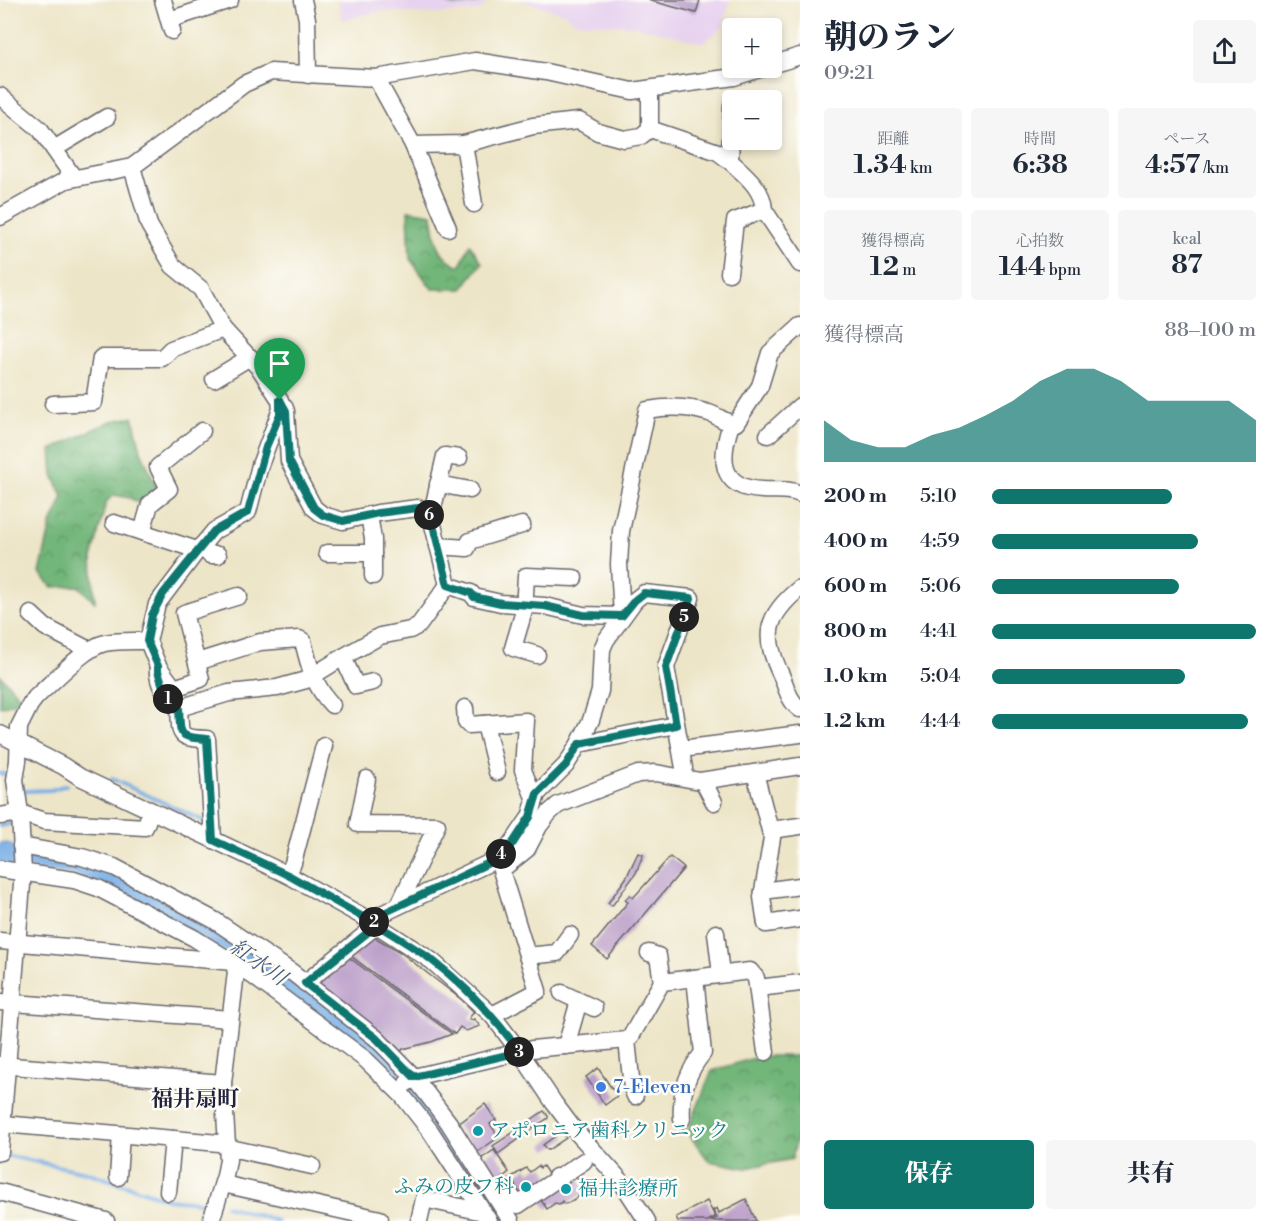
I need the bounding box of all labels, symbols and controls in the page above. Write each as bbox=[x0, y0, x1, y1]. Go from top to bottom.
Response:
map controls bbox=[722, 18, 782, 150]
button: + bbox=[722, 18, 782, 78]
text: 朝のラン bbox=[824, 18, 956, 59]
button: share bbox=[1193, 20, 1256, 83]
text: 09:21 bbox=[824, 61, 874, 86]
button: − bbox=[722, 90, 782, 150]
text: 距離 bbox=[877, 129, 909, 149]
text: 時間 bbox=[1024, 129, 1056, 149]
text: ペース bbox=[1163, 129, 1211, 149]
text: 1.34 bbox=[854, 149, 907, 181]
text: 6:38 bbox=[1012, 149, 1068, 181]
text: 4:57 bbox=[1145, 149, 1200, 181]
text: km bbox=[907, 158, 932, 178]
text: /km bbox=[1200, 158, 1229, 178]
text: kcal bbox=[1172, 229, 1202, 249]
text: 獲得標高 bbox=[861, 231, 925, 251]
text: 心拍数 bbox=[1016, 231, 1064, 251]
text: 87 bbox=[1171, 249, 1203, 281]
text: 12 bbox=[870, 251, 899, 283]
text: 144 bbox=[999, 251, 1045, 283]
text: m bbox=[899, 260, 916, 280]
text: bpm bbox=[1045, 260, 1081, 280]
text: 88–100 m bbox=[1165, 318, 1256, 343]
text: 獲得標高 bbox=[824, 323, 904, 348]
pin bbox=[254, 338, 305, 400]
icon: arrive bbox=[263, 347, 296, 380]
text: 200 m bbox=[824, 484, 887, 509]
text: 5:10 bbox=[920, 484, 957, 509]
pin: 6 bbox=[414, 500, 444, 530]
text: 6 bbox=[424, 505, 434, 525]
text: 400 m bbox=[824, 529, 888, 554]
text: 4:59 bbox=[920, 529, 960, 554]
text: 600 m bbox=[824, 574, 887, 599]
text: 5:06 bbox=[920, 574, 961, 599]
pin: 5 bbox=[669, 602, 699, 632]
text: 5 bbox=[679, 607, 689, 627]
text: 800 m bbox=[824, 619, 887, 644]
text: 4:41 bbox=[920, 619, 957, 644]
text: 1.0 km bbox=[824, 664, 888, 689]
text: 5:04 bbox=[920, 664, 961, 689]
pin: 1 bbox=[153, 684, 183, 714]
text: 1 bbox=[164, 689, 172, 709]
text: 1.2 km bbox=[824, 709, 886, 734]
text: 4:44 bbox=[920, 709, 961, 734]
pin: 4 bbox=[486, 839, 516, 869]
text: 4 bbox=[496, 844, 506, 864]
pin: 2 bbox=[359, 907, 389, 937]
text: 2 bbox=[369, 912, 379, 932]
water label: 紅水川 bbox=[225, 934, 293, 993]
pin: 3 bbox=[504, 1037, 534, 1067]
text: 3 bbox=[514, 1042, 524, 1062]
place label: 7-Eleven bbox=[613, 1075, 692, 1100]
marker: 7-Eleven bbox=[594, 1080, 608, 1094]
district label: 福井扇町 bbox=[151, 1086, 239, 1113]
place label: アポロニア歯科クリニック bbox=[490, 1119, 729, 1144]
marker: アポロニア歯科クリニック bbox=[471, 1124, 485, 1138]
button: 保存 bbox=[824, 1140, 1034, 1209]
button: 共有 bbox=[1046, 1140, 1256, 1209]
place label: ふみの皮フ科 bbox=[394, 1175, 514, 1200]
place label: 福井診療所 bbox=[578, 1177, 678, 1202]
marker: ふみの皮フ科 bbox=[519, 1180, 533, 1194]
marker: 福井診療所 bbox=[559, 1182, 573, 1196]

